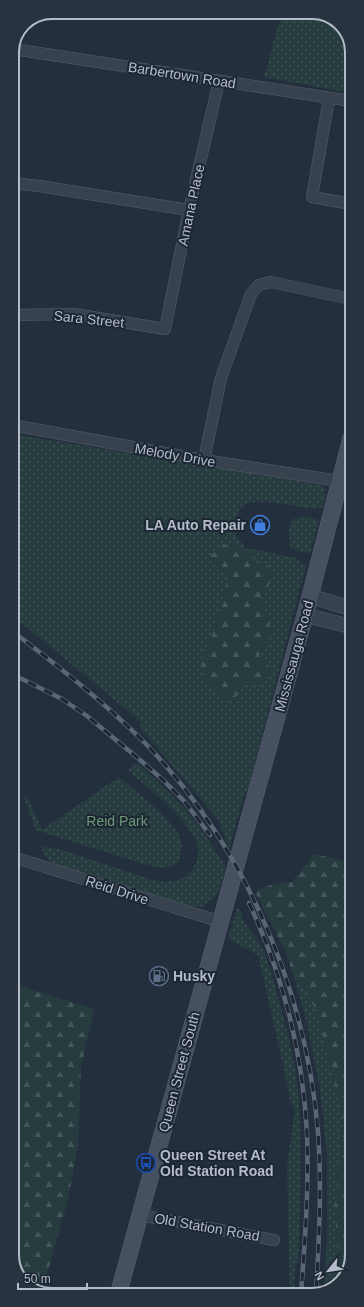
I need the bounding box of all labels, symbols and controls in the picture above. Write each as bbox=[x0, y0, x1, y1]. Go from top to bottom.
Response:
street label: Barbertown Road bbox=[127, 59, 237, 91]
street label: Amana Place bbox=[175, 162, 208, 247]
street label: Sara Street bbox=[53, 307, 125, 331]
street label: Melody Drive bbox=[133, 440, 217, 470]
shop icon: LA Auto Repair bbox=[249, 514, 271, 536]
place label: LA Auto Repair bbox=[145, 517, 247, 533]
street label: Mississauga Road bbox=[271, 599, 317, 713]
park label: Reid Park bbox=[86, 813, 149, 829]
street label: Reid Drive bbox=[83, 872, 151, 908]
fuel station icon: Husky bbox=[148, 965, 170, 987]
place label: Husky bbox=[173, 968, 215, 984]
street label: Queen Street South bbox=[155, 1010, 203, 1134]
place label: Queen Street At Old Station Road bbox=[160, 1147, 274, 1179]
bus stop icon: Queen Street At Old Station Road bbox=[135, 1152, 157, 1174]
street label: Old Station Road bbox=[153, 1210, 261, 1244]
north arrow bbox=[308, 1251, 348, 1291]
scale bar bbox=[18, 1265, 87, 1291]
text: N bbox=[312, 1270, 327, 1282]
text: 50 m bbox=[24, 1272, 51, 1286]

